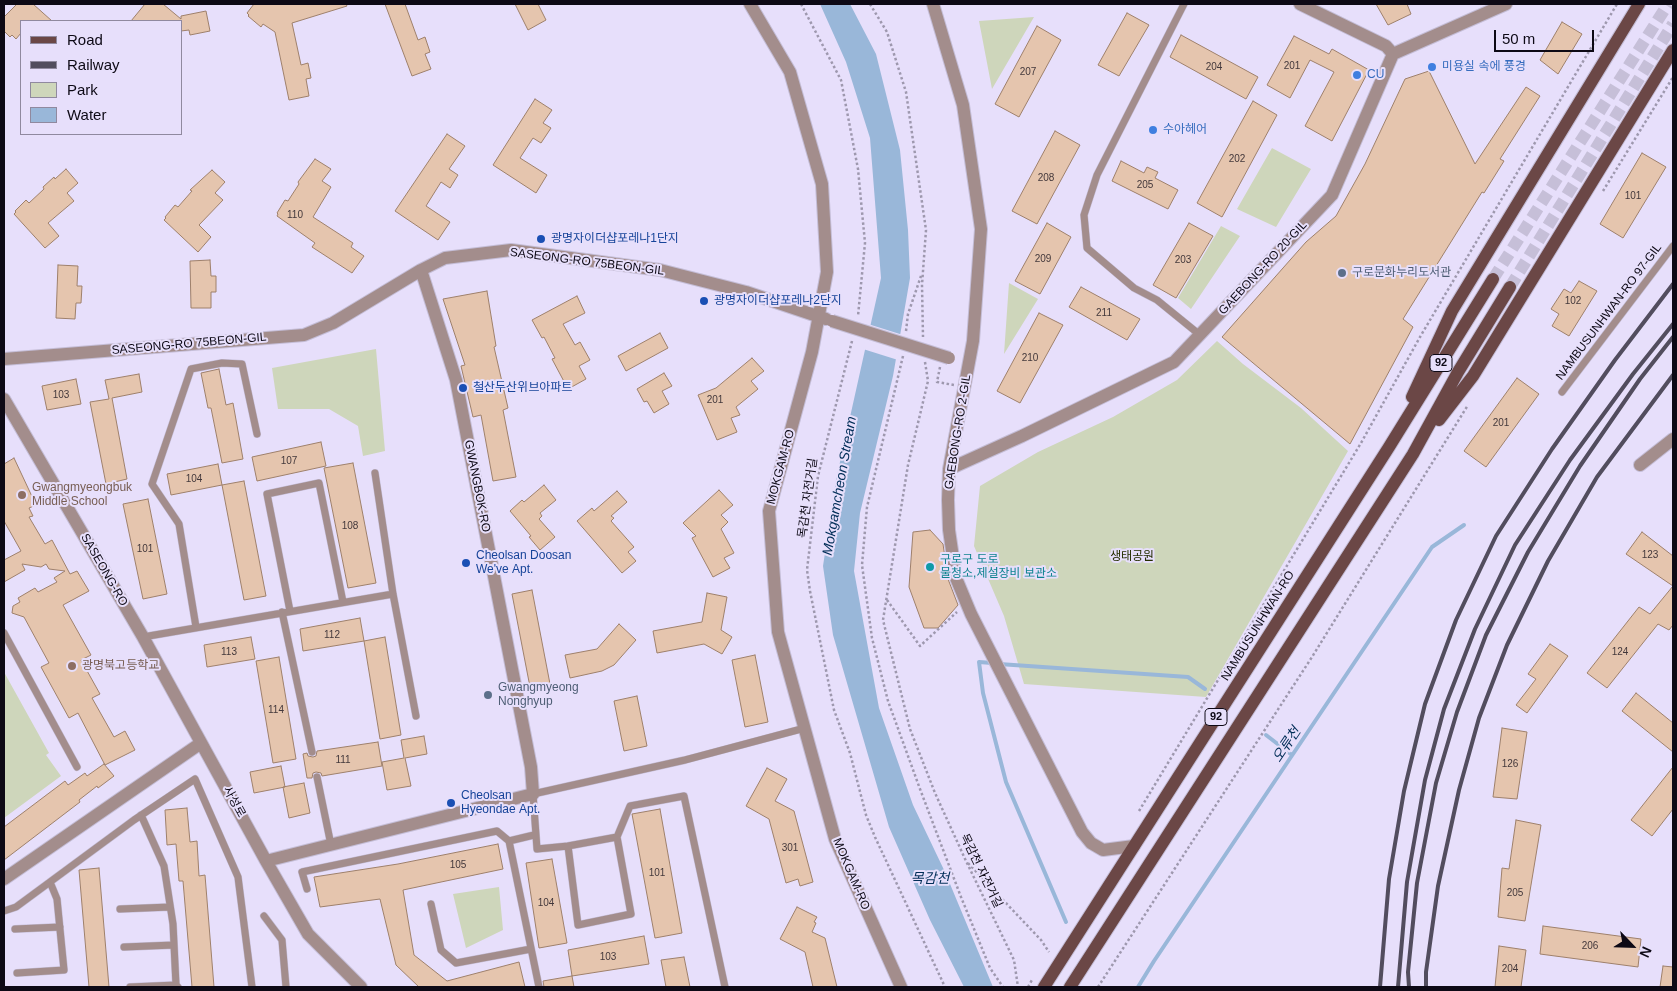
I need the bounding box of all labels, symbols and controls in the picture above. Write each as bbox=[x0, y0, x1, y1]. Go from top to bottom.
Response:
legend bbox=[20, 20, 182, 135]
scale bar bbox=[1497, 20, 1597, 52]
text: 50 m bbox=[1502, 30, 1535, 47]
text: Road bbox=[67, 31, 103, 48]
text: Railway bbox=[67, 56, 120, 73]
house number: 201 bbox=[1284, 60, 1300, 72]
place label: 미용실 속에 풍경 bbox=[1442, 60, 1526, 74]
house number: 204 bbox=[1206, 61, 1222, 73]
marker: 미용실 속에 풍경 bbox=[1426, 61, 1438, 73]
house number: 207 bbox=[1020, 66, 1036, 78]
place label: CU bbox=[1367, 68, 1384, 82]
marker: CU bbox=[1351, 69, 1363, 81]
text: Park bbox=[67, 81, 98, 98]
text: Water bbox=[67, 106, 106, 123]
place label: 수아헤어 bbox=[1163, 123, 1207, 137]
marker: 수아헤어 bbox=[1147, 124, 1159, 136]
house number: 202 bbox=[1229, 153, 1245, 165]
house number: 208 bbox=[1038, 172, 1054, 184]
house number: 205 bbox=[1137, 179, 1153, 191]
house number: 101 bbox=[1625, 190, 1641, 202]
house number: 110 bbox=[287, 209, 303, 221]
street label: GAEBONG-RO 20-GIL bbox=[1216, 218, 1310, 318]
place label: 광명자이더샵포레나1단지 bbox=[551, 232, 679, 246]
marker: 광명자이더샵포레나1단지 bbox=[535, 233, 547, 245]
street label: NAMBUSUNHWAN-RO 97-GIL bbox=[1553, 241, 1665, 383]
street label: SASEONG-RO 75BEON-GIL bbox=[509, 245, 665, 279]
house number: 209 bbox=[1035, 253, 1051, 265]
house number: 203 bbox=[1175, 254, 1191, 266]
place label: 구로문화누리도서관 bbox=[1352, 266, 1451, 280]
marker: 구로문화누리도서관 bbox=[1336, 267, 1348, 279]
place label: 광명자이더샵포레나2단지 bbox=[714, 294, 842, 308]
marker: 광명자이더샵포레나2단지 bbox=[698, 295, 710, 307]
house number: 102 bbox=[1565, 295, 1581, 307]
house number: 211 bbox=[1096, 307, 1112, 319]
street label: SASEONG-RO 75BEON-GIL bbox=[111, 330, 267, 358]
house number: 210 bbox=[1022, 352, 1038, 364]
road number: 92 bbox=[1430, 354, 1452, 372]
street label: GAEBONG-RO 2-GIL bbox=[942, 374, 974, 490]
place label: 철산두산위브아파트 bbox=[473, 381, 572, 395]
marker: 철산두산위브아파트 bbox=[457, 382, 469, 394]
house number: 103 bbox=[53, 389, 69, 401]
house number: 201 bbox=[707, 394, 723, 406]
water label: Mokgamcheon Stream bbox=[819, 415, 861, 557]
house number: 201 bbox=[1493, 417, 1509, 429]
street label: MOKGAM-RO bbox=[764, 428, 798, 506]
street label: GWANGBOK-RO bbox=[461, 439, 493, 533]
house number: 107 bbox=[281, 455, 297, 467]
street label: 목감천 자전거길 bbox=[795, 457, 821, 539]
house number: 104 bbox=[186, 473, 202, 485]
place label: Gwangmyeongbuk Middle School bbox=[32, 481, 132, 509]
marker: Gwangmyeongbuk Middle School bbox=[16, 489, 28, 501]
house number: 108 bbox=[342, 520, 358, 532]
street label: SASEONG-RO bbox=[77, 531, 131, 609]
house number: 101 bbox=[137, 543, 153, 555]
place label: Cheolsan Doosan We've Apt. bbox=[476, 549, 571, 577]
house number: 123 bbox=[1642, 549, 1658, 561]
park label: 생태공원 bbox=[1110, 550, 1154, 564]
place label: 구로구 도로 물청소,제설장비 보관소 bbox=[940, 553, 1057, 581]
marker: Cheolsan Doosan We've Apt. bbox=[460, 557, 472, 569]
marker: 구로구 도로 물청소,제설장비 보관소 bbox=[924, 561, 936, 573]
street label: NAMBUSUNHWAN-RO bbox=[1218, 568, 1298, 684]
house number: 112 bbox=[324, 629, 340, 641]
house number: 113 bbox=[221, 646, 237, 658]
house number: 124 bbox=[1612, 646, 1628, 658]
place label: 광명북고등학교 bbox=[82, 659, 159, 673]
marker: 광명북고등학교 bbox=[66, 660, 78, 672]
place label: Gwangmyeong Nonghyup bbox=[498, 681, 579, 709]
marker: Gwangmyeong Nonghyup bbox=[482, 689, 494, 701]
house number: 114 bbox=[268, 704, 284, 716]
road number: 92 bbox=[1205, 709, 1227, 726]
water label: 오류천 bbox=[1269, 724, 1305, 766]
house number: 111 bbox=[335, 754, 351, 766]
house number: 126 bbox=[1502, 758, 1518, 770]
street label: 사성로 bbox=[220, 784, 248, 820]
place label: Cheolsan Hyeondae Apt. bbox=[461, 789, 540, 817]
marker: Cheolsan Hyeondae Apt. bbox=[445, 797, 457, 809]
street label: 목감천 자전거길 bbox=[957, 832, 1005, 910]
street label: MOKGAM-RO bbox=[829, 836, 873, 912]
house number: 301 bbox=[782, 842, 798, 854]
house number: 105 bbox=[450, 859, 466, 871]
house number: 101 bbox=[649, 867, 665, 879]
water label: 목감천 bbox=[911, 871, 949, 887]
house number: 205 bbox=[1507, 887, 1523, 899]
house number: 104 bbox=[538, 897, 554, 909]
north arrow bbox=[1607, 921, 1657, 971]
house number: 206 bbox=[1582, 940, 1598, 952]
text: N bbox=[1636, 944, 1655, 960]
house number: 103 bbox=[600, 951, 616, 963]
house number: 204 bbox=[1502, 963, 1518, 975]

